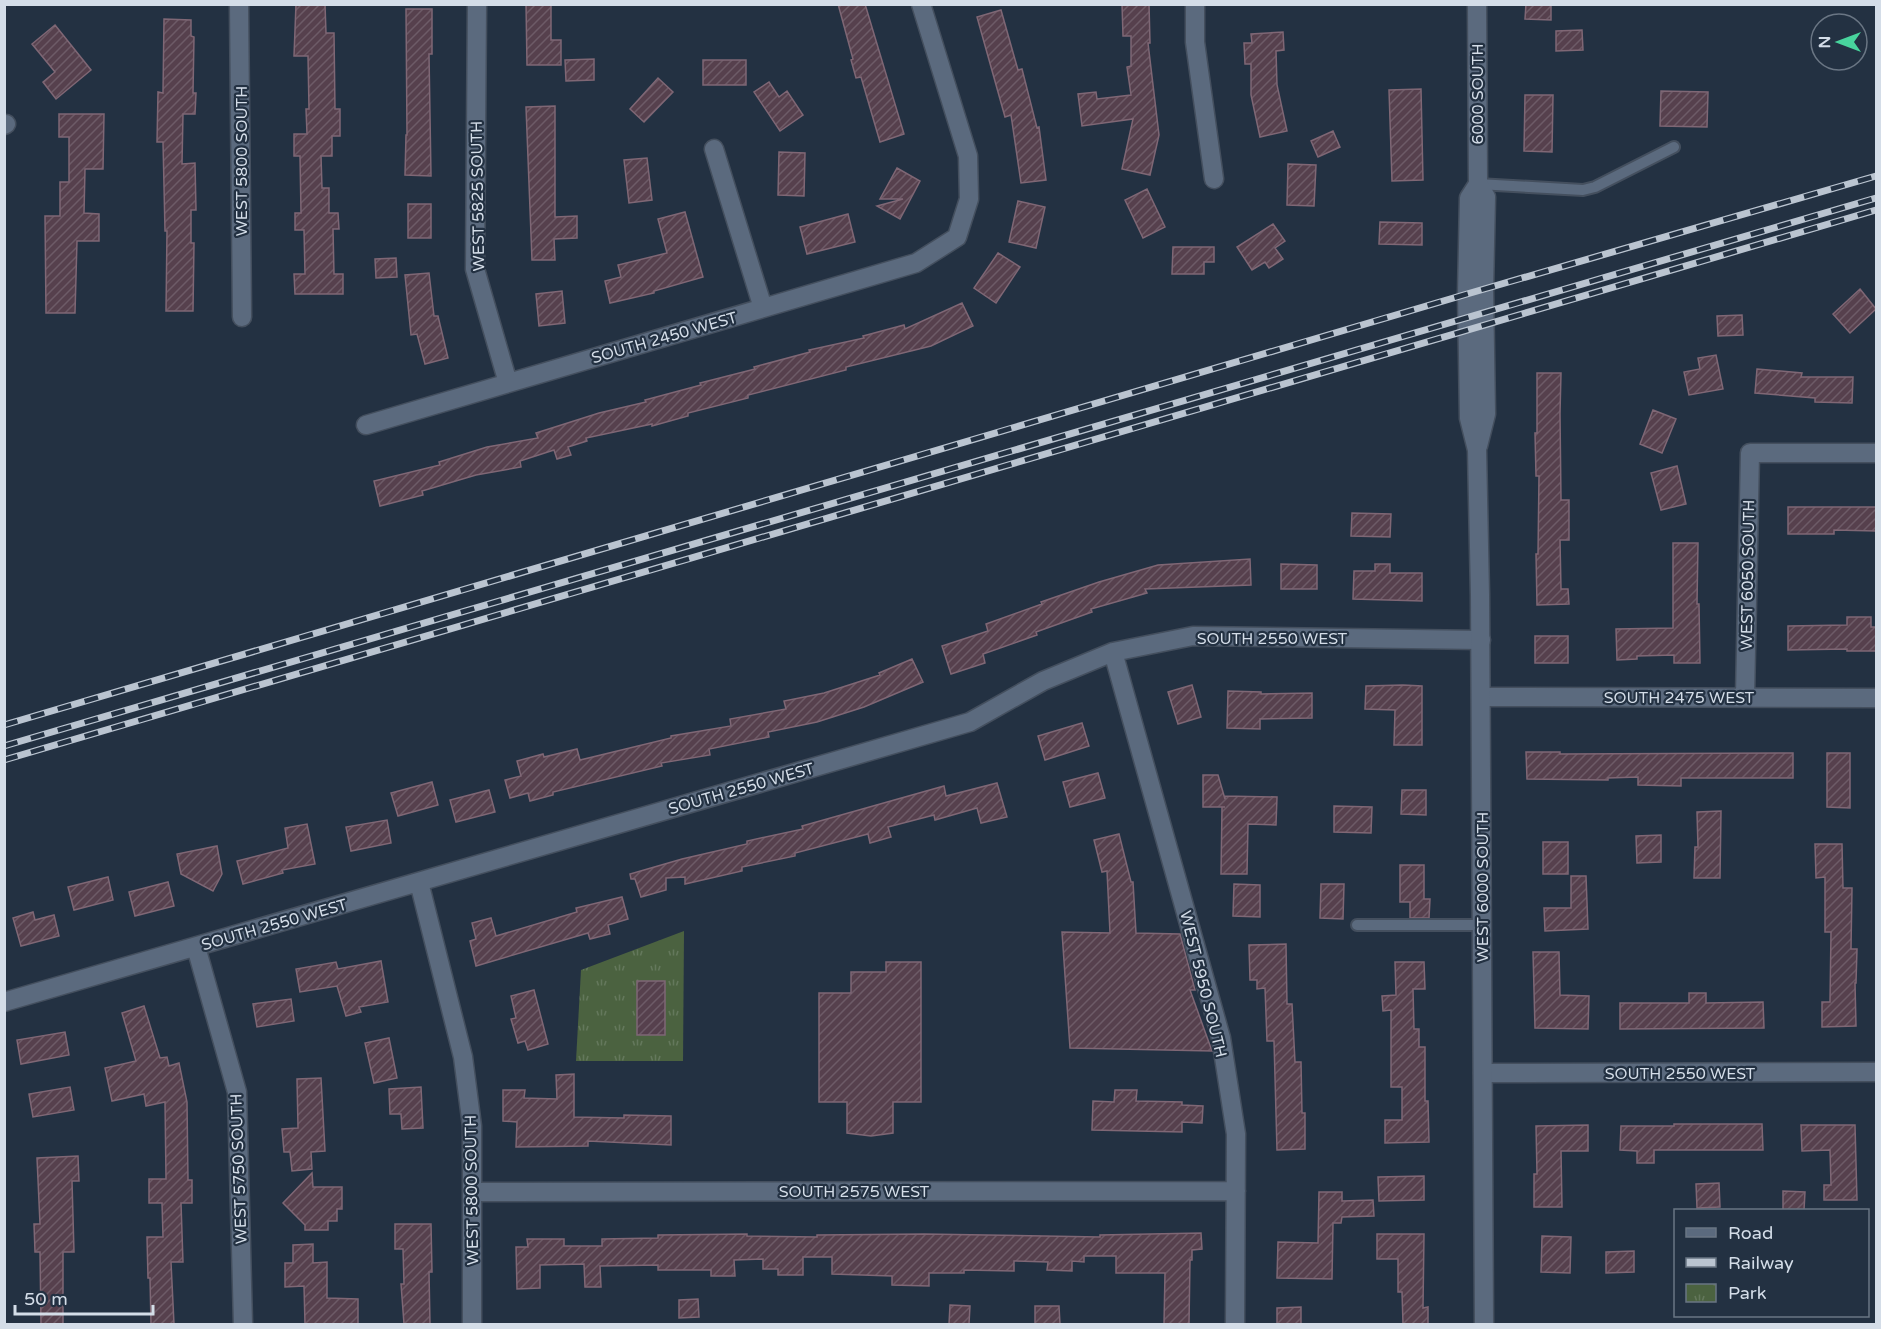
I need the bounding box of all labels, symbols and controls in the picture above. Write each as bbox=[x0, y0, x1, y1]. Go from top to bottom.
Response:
north arrow bbox=[1809, 12, 1869, 72]
text: N bbox=[1815, 36, 1835, 48]
street label: 6000 SOUTH bbox=[1468, 43, 1488, 145]
street label: WEST 5800 SOUTH bbox=[232, 86, 252, 236]
street label: WEST 5825 SOUTH bbox=[467, 120, 489, 272]
street label: SOUTH 2450 WEST bbox=[589, 308, 740, 368]
street label: WEST 6050 SOUTH bbox=[1737, 499, 1759, 651]
street label: SOUTH 2550 WEST bbox=[1197, 629, 1348, 649]
street label: SOUTH 2475 WEST bbox=[1604, 688, 1755, 708]
street label: SOUTH 2550 WEST bbox=[666, 759, 817, 819]
street label: WEST 6000 SOUTH bbox=[1473, 812, 1493, 962]
street label: SOUTH 2550 WEST bbox=[199, 895, 350, 955]
street label: WEST 5950 SOUTH bbox=[1175, 909, 1231, 1060]
street label: SOUTH 2550 WEST bbox=[1605, 1064, 1756, 1084]
street label: WEST 5750 SOUTH bbox=[226, 1093, 252, 1245]
street label: WEST 5800 SOUTH bbox=[461, 1114, 483, 1266]
street label: SOUTH 2575 WEST bbox=[779, 1182, 930, 1202]
legend bbox=[1674, 1209, 1869, 1317]
text: Road bbox=[1728, 1222, 1773, 1244]
text: Railway bbox=[1728, 1252, 1794, 1274]
scale bar bbox=[15, 1278, 153, 1316]
text: Park bbox=[1728, 1282, 1767, 1304]
text: 50 m bbox=[24, 1288, 68, 1310]

